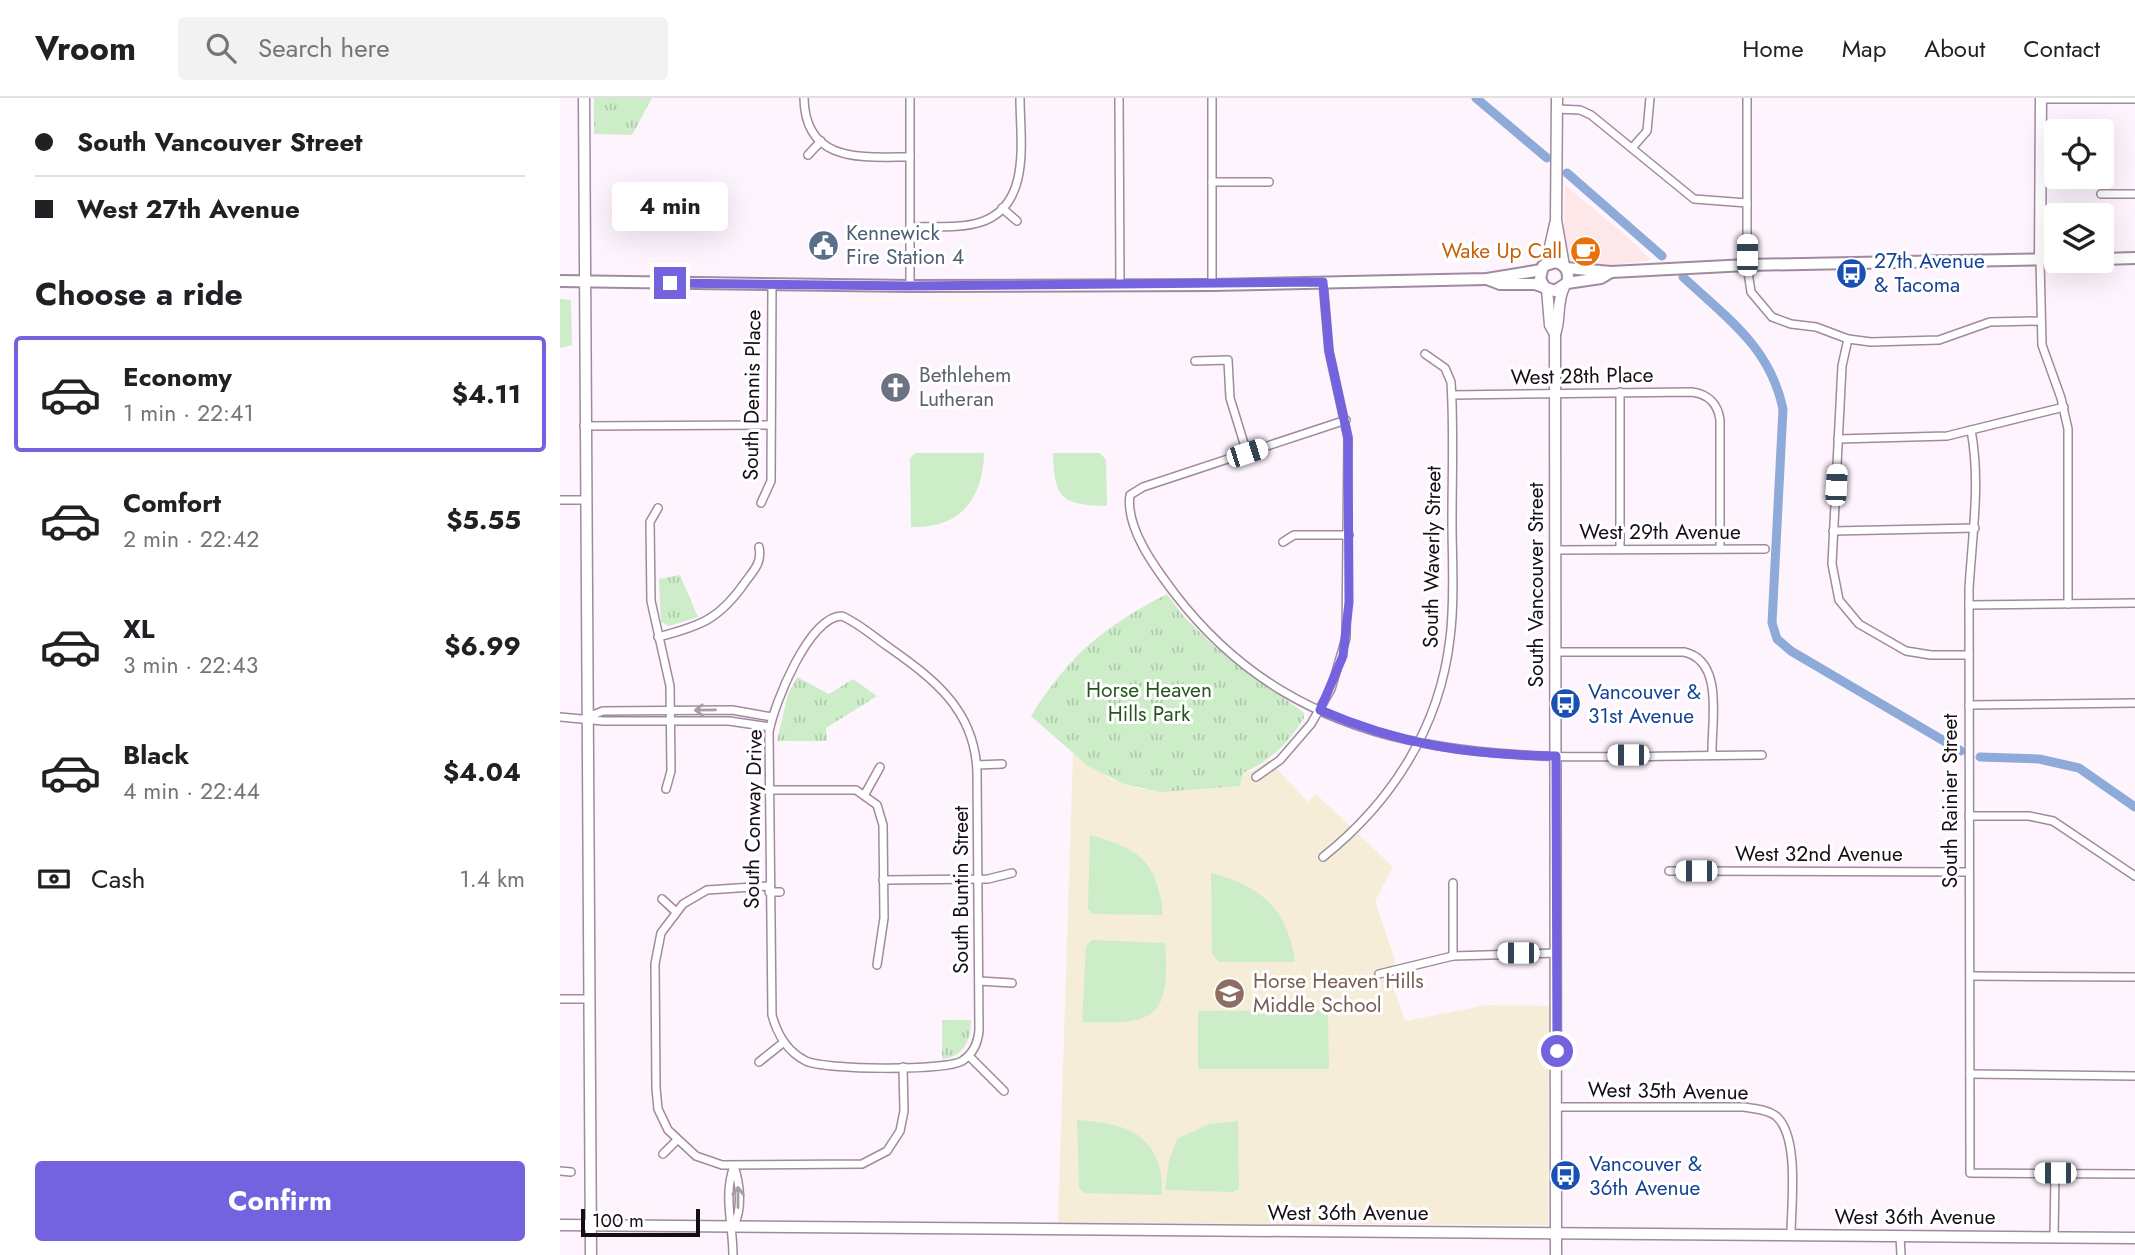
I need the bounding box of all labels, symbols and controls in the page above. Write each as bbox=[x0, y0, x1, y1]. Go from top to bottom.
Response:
search box bbox=[178, 17, 668, 80]
text: Vroom bbox=[35, 25, 136, 72]
icon: search bbox=[202, 29, 240, 67]
text: Search here bbox=[258, 29, 390, 67]
text: Home bbox=[1742, 31, 1804, 66]
text: Map bbox=[1842, 31, 1886, 66]
text: About bbox=[1924, 31, 1985, 66]
text: Contact bbox=[2023, 31, 2100, 66]
map controls bbox=[2044, 119, 2114, 273]
button: locate bbox=[2044, 119, 2114, 189]
text: South Vancouver Street bbox=[77, 123, 363, 161]
callout: 4 min bbox=[612, 181, 728, 230]
text: 4 min bbox=[639, 189, 701, 223]
text: West 27th Avenue bbox=[77, 190, 300, 228]
button: layers bbox=[2044, 203, 2114, 273]
place label: Kennewick Fire Station 4 bbox=[846, 218, 964, 272]
public building icon: Kennewick Fire Station 4 bbox=[806, 228, 840, 262]
cafe icon: Wake Up Call bbox=[1568, 234, 1602, 268]
car bbox=[1737, 234, 1758, 276]
place label: Wake Up Call bbox=[1442, 236, 1562, 266]
place label: 27th Avenue & Tacoma bbox=[1874, 246, 1985, 300]
bus stop icon: 27th Avenue & Tacoma bbox=[1834, 256, 1868, 290]
route end bbox=[654, 267, 686, 299]
text: Choose a ride bbox=[35, 271, 243, 317]
street label: South Dennis Place bbox=[736, 309, 768, 481]
text: Economy bbox=[123, 358, 232, 396]
place label: Bethlehem Lutheran bbox=[919, 360, 1011, 414]
street label: West 28th Place bbox=[1510, 360, 1654, 392]
icon: car bbox=[39, 363, 102, 426]
church icon: Bethlehem Lutheran bbox=[879, 370, 913, 404]
text: $4.11 bbox=[452, 375, 521, 413]
text: 1 min · 22:41 bbox=[123, 396, 254, 430]
car bbox=[1224, 437, 1271, 469]
car bbox=[1825, 463, 1848, 507]
street label: South Waverly Street bbox=[1415, 466, 1449, 648]
street label: South Vancouver Street bbox=[1521, 482, 1551, 688]
text: Comfort bbox=[123, 484, 221, 522]
icon: car bbox=[39, 489, 102, 552]
text: $5.55 bbox=[446, 501, 521, 539]
street label: West 29th Avenue bbox=[1579, 517, 1741, 547]
text: 2 min · 22:42 bbox=[123, 522, 259, 556]
text: XL bbox=[123, 610, 155, 648]
icon: car bbox=[39, 615, 102, 678]
text: $6.99 bbox=[444, 627, 521, 665]
text: 3 min · 22:43 bbox=[123, 648, 258, 682]
park label: Horse Heaven Hills Park bbox=[1086, 675, 1212, 729]
place label: Vancouver & 31st Avenue bbox=[1588, 677, 1701, 731]
bus stop icon: Vancouver & 31st Avenue bbox=[1548, 687, 1582, 721]
one-way arrow bbox=[693, 703, 716, 717]
street label: South Rainier Street bbox=[1935, 714, 1965, 888]
street label: South Conway Drive bbox=[736, 729, 770, 909]
text: Black bbox=[123, 736, 189, 774]
icon: car bbox=[39, 741, 102, 804]
car bbox=[1608, 745, 1650, 766]
text: $4.04 bbox=[443, 753, 521, 791]
text: 4 min · 22:44 bbox=[123, 774, 260, 808]
street label: South Buntin Street bbox=[946, 806, 976, 974]
street label: West 32nd Avenue bbox=[1735, 839, 1903, 869]
icon: cash bbox=[35, 860, 73, 898]
text: Cash bbox=[91, 860, 145, 898]
car bbox=[1676, 861, 1718, 882]
text: 1.4 km bbox=[459, 862, 525, 896]
car bbox=[1498, 943, 1540, 964]
place label: Horse Heaven Hills Middle School bbox=[1253, 966, 1424, 1020]
school or university icon: Horse Heaven Hills Middle School bbox=[1213, 976, 1247, 1010]
route start bbox=[1541, 1035, 1573, 1067]
street label: West 35th Avenue bbox=[1587, 1075, 1749, 1107]
place label: Vancouver & 36th Avenue bbox=[1589, 1149, 1702, 1203]
bus stop icon: Vancouver & 36th Avenue bbox=[1549, 1159, 1583, 1193]
button: Confirm bbox=[35, 1161, 525, 1241]
car bbox=[2035, 1163, 2077, 1184]
one-way arrow bbox=[731, 1186, 745, 1209]
street label: West 36th Avenue bbox=[1267, 1198, 1429, 1228]
street label: West 36th Avenue bbox=[1834, 1202, 1996, 1232]
scale bar bbox=[581, 1206, 700, 1238]
text: 100 m bbox=[592, 1207, 644, 1234]

